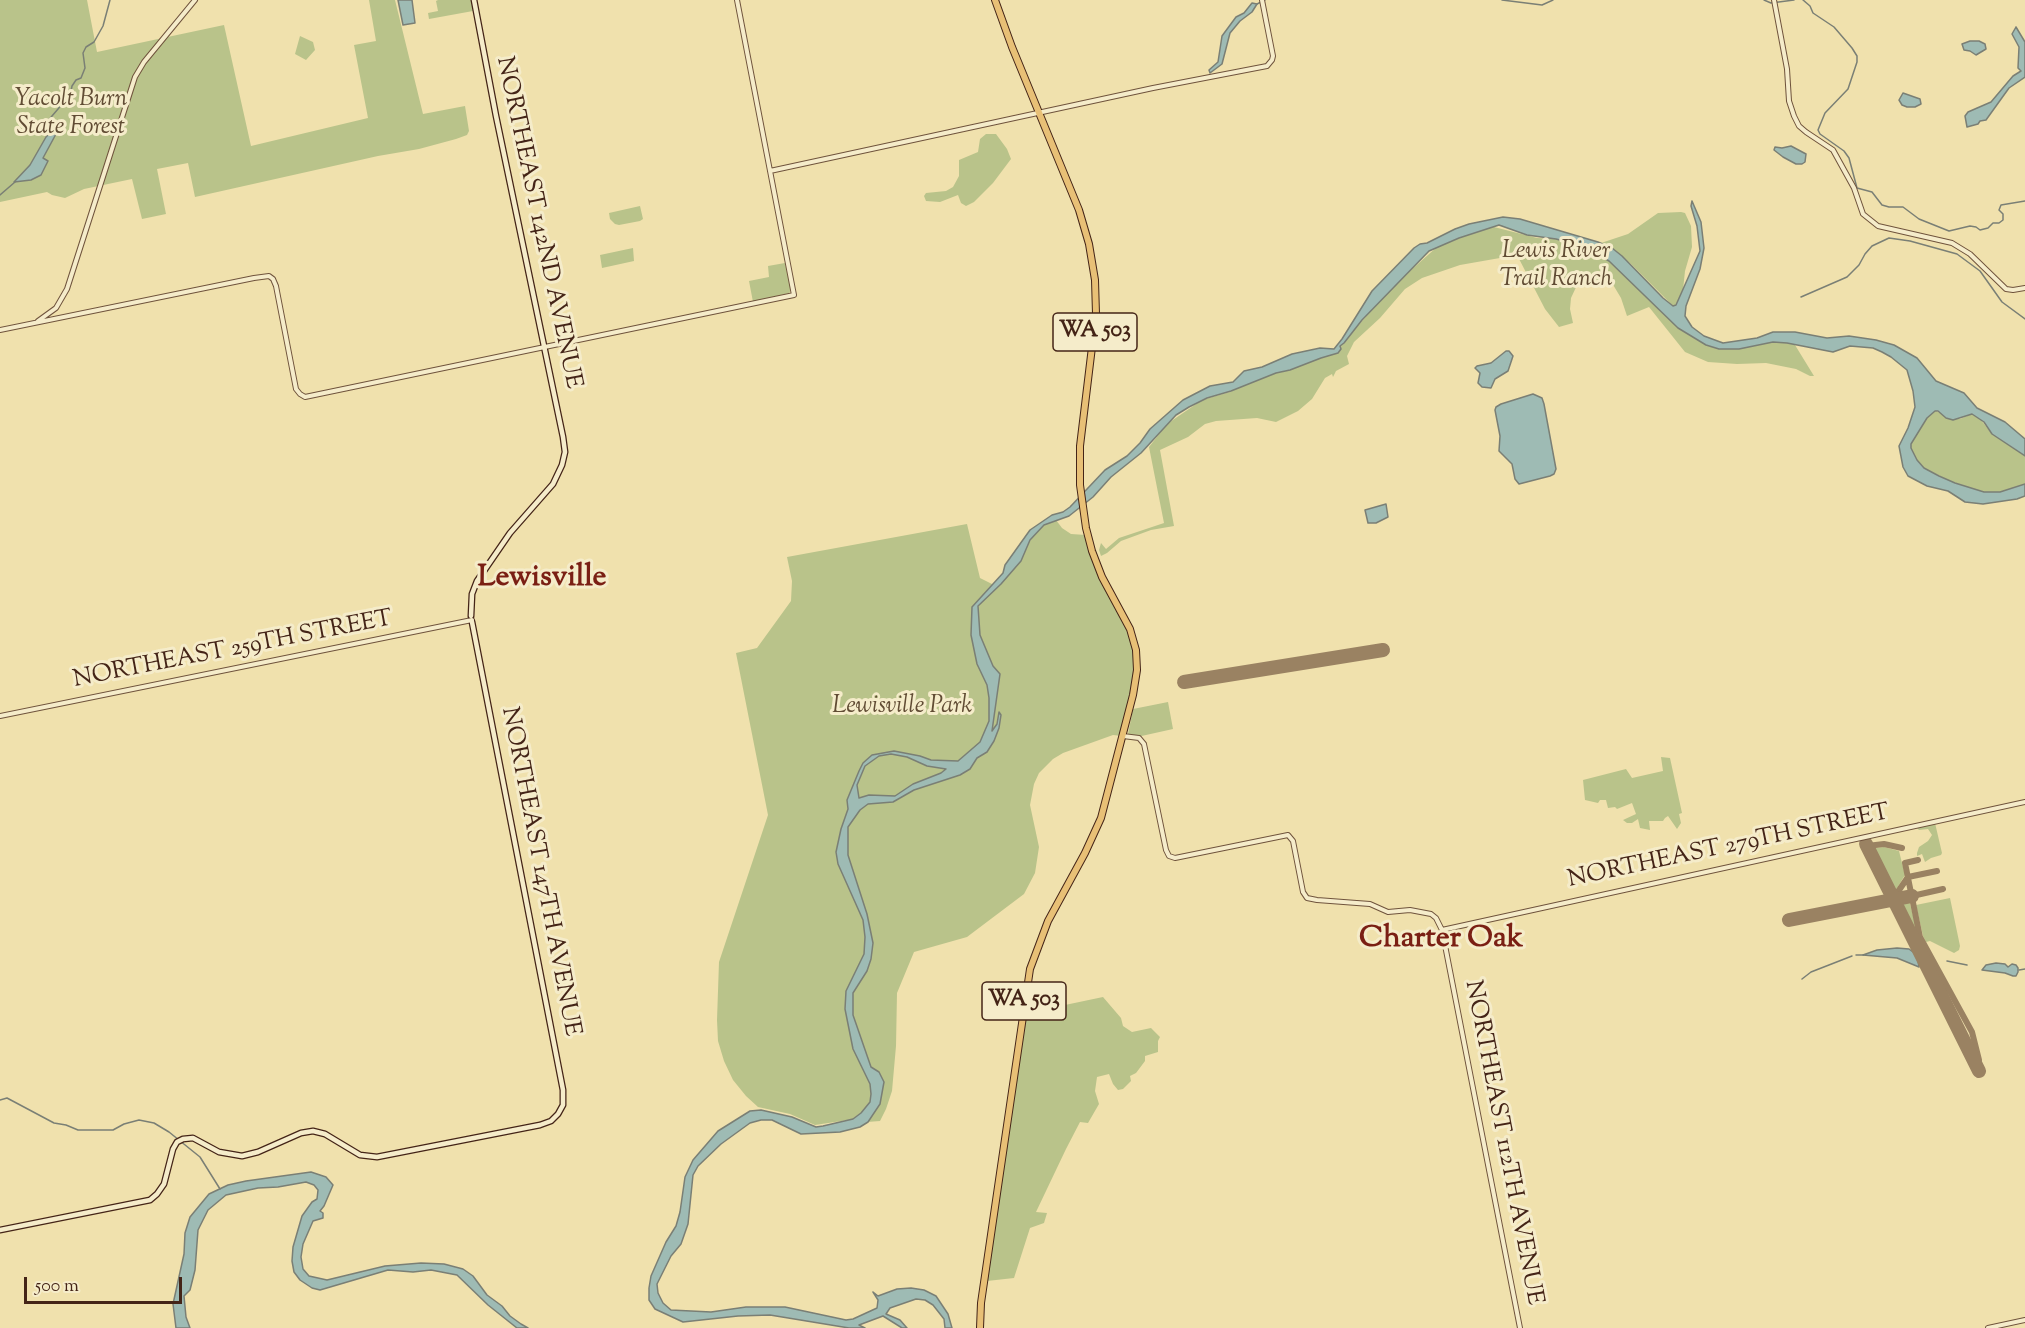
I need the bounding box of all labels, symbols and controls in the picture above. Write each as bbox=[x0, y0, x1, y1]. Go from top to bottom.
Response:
street label: NORTHEAST 142ND AVENUE bbox=[488, 54, 586, 392]
park label: Yacolt Burn State Forest bbox=[15, 87, 127, 143]
park label: Lewis River Trail Ranch bbox=[1500, 239, 1612, 295]
road number: WA 503 bbox=[1053, 313, 1137, 351]
district label: Lewisville bbox=[478, 562, 606, 598]
street label: NORTHEAST 259TH STREET bbox=[71, 606, 395, 696]
park label: Lewisville Park bbox=[832, 694, 972, 722]
street label: NORTHEAST 147TH AVENUE bbox=[493, 705, 585, 1039]
street label: NORTHEAST 279TH STREET bbox=[1566, 800, 1892, 896]
district label: Charter Oak bbox=[1359, 923, 1523, 959]
street label: NORTHEAST 112TH AVENUE bbox=[1456, 978, 1548, 1308]
road number: WA 503 bbox=[982, 982, 1066, 1020]
scale bar bbox=[27, 1265, 184, 1303]
text: 500 m bbox=[35, 1274, 79, 1300]

